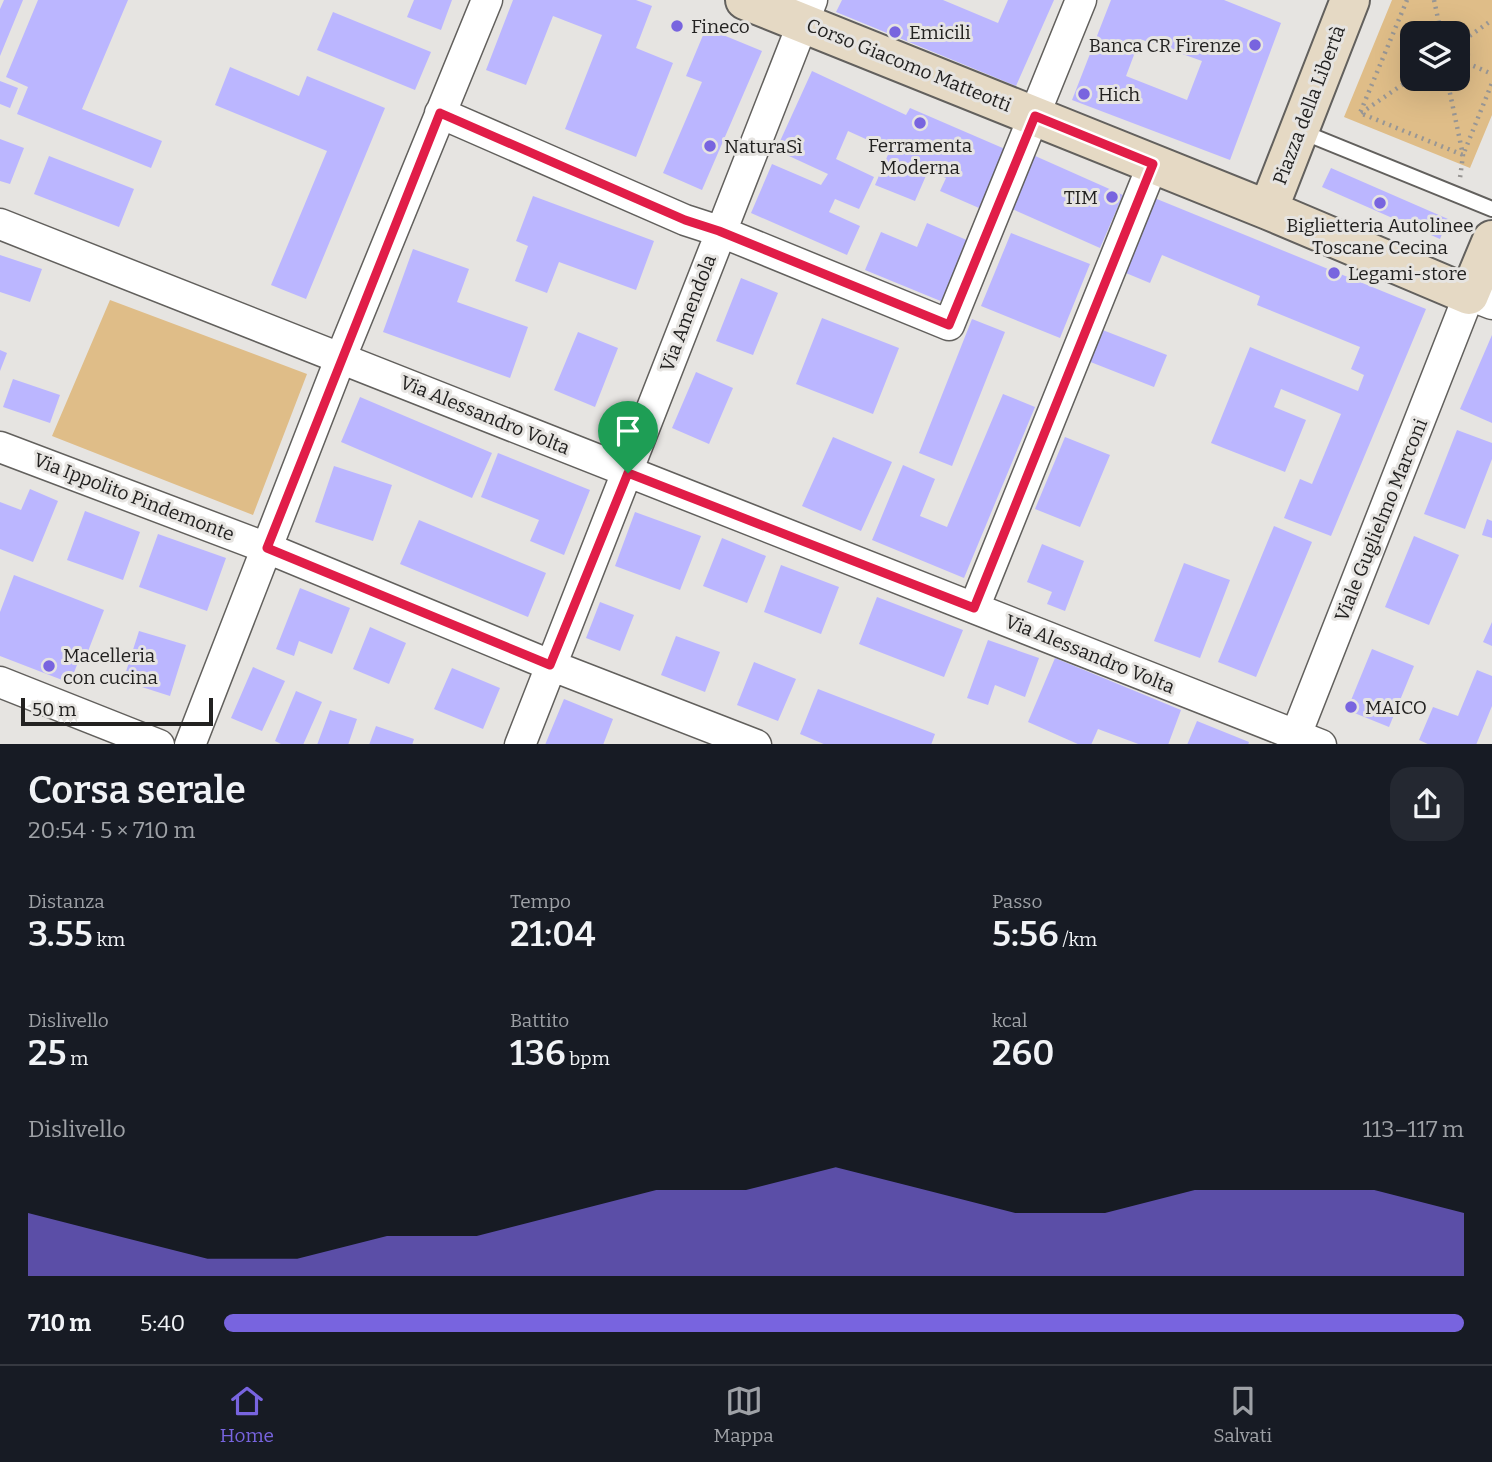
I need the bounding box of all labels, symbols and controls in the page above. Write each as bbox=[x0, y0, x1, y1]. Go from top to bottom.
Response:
street label: Corso Giacomo Matteotti bbox=[803, 13, 1015, 117]
place label: Fineco bbox=[691, 15, 750, 38]
marker: Fineco bbox=[669, 18, 685, 34]
place label: Emicili bbox=[909, 21, 971, 44]
map controls bbox=[1400, 21, 1470, 91]
button: layers bbox=[1400, 21, 1470, 91]
street label: Piazza della Libertà bbox=[1268, 22, 1350, 188]
marker: Emicili bbox=[887, 24, 903, 40]
place label: Banca CR Firenze bbox=[1089, 34, 1241, 57]
marker: Banca CR Firenze bbox=[1247, 37, 1263, 53]
place label: Hich bbox=[1098, 83, 1140, 106]
marker: Hich bbox=[1076, 86, 1092, 102]
marker: Ferramenta Moderna bbox=[912, 115, 928, 131]
place label: Ferramenta Moderna bbox=[868, 134, 973, 179]
place label: NaturaSì bbox=[724, 135, 803, 158]
marker: NaturaSì bbox=[702, 138, 718, 154]
place label: TIM bbox=[1064, 186, 1098, 209]
marker: TIM bbox=[1104, 189, 1120, 205]
marker: Biglietteria Autolinee Toscane Cecina bbox=[1372, 195, 1388, 211]
place label: Biglietteria Autolinee Toscane Cecina bbox=[1286, 214, 1474, 259]
street label: Via Amendola bbox=[655, 251, 721, 375]
place label: Legami-store bbox=[1348, 262, 1467, 285]
marker: Legami-store bbox=[1326, 265, 1342, 281]
street label: Via Alessandro Volta bbox=[397, 370, 574, 460]
pin bbox=[598, 401, 658, 473]
icon: arrive bbox=[609, 412, 647, 450]
street label: Viale Guglielmo Marconi bbox=[1330, 415, 1432, 625]
street label: Via Ippolito Pindemonte bbox=[30, 448, 238, 546]
street label: Via Alessandro Volta bbox=[1002, 609, 1179, 699]
place label: Macelleria con cucina bbox=[63, 644, 159, 689]
marker: Macelleria con cucina bbox=[41, 658, 57, 674]
scale bar bbox=[21, 696, 214, 727]
place label: MAICO bbox=[1365, 696, 1427, 719]
text: 50 m bbox=[32, 698, 76, 721]
marker: MAICO bbox=[1343, 699, 1359, 715]
text: Corsa serale bbox=[28, 767, 246, 813]
button: share bbox=[1390, 767, 1464, 841]
text: 20:54 · 5 × 710 m bbox=[28, 816, 195, 844]
text: Distanza bbox=[28, 890, 105, 913]
text: Tempo bbox=[510, 890, 571, 913]
text: Passo bbox=[992, 890, 1042, 913]
text: 3.55 bbox=[28, 913, 93, 955]
text: 21:04 bbox=[510, 913, 596, 955]
text: 5:56 bbox=[992, 913, 1059, 955]
text: km bbox=[93, 928, 125, 951]
text: /km bbox=[1059, 928, 1097, 951]
text: Dislivello bbox=[28, 1009, 109, 1032]
text: Battito bbox=[510, 1009, 569, 1032]
text: kcal bbox=[992, 1009, 1027, 1032]
text: 25 bbox=[28, 1032, 67, 1074]
text: 136 bbox=[510, 1032, 566, 1074]
text: 260 bbox=[992, 1032, 1054, 1074]
text: m bbox=[67, 1047, 88, 1070]
text: bpm bbox=[566, 1047, 610, 1070]
text: Dislivello bbox=[28, 1115, 126, 1143]
text: 113–117 m bbox=[1362, 1115, 1464, 1143]
text: 710 m bbox=[28, 1309, 91, 1337]
text: 5:40 bbox=[140, 1309, 185, 1337]
tab: Home bbox=[220, 1382, 274, 1447]
tab: Mappa bbox=[714, 1382, 774, 1447]
tab: Salvati bbox=[1213, 1382, 1272, 1447]

